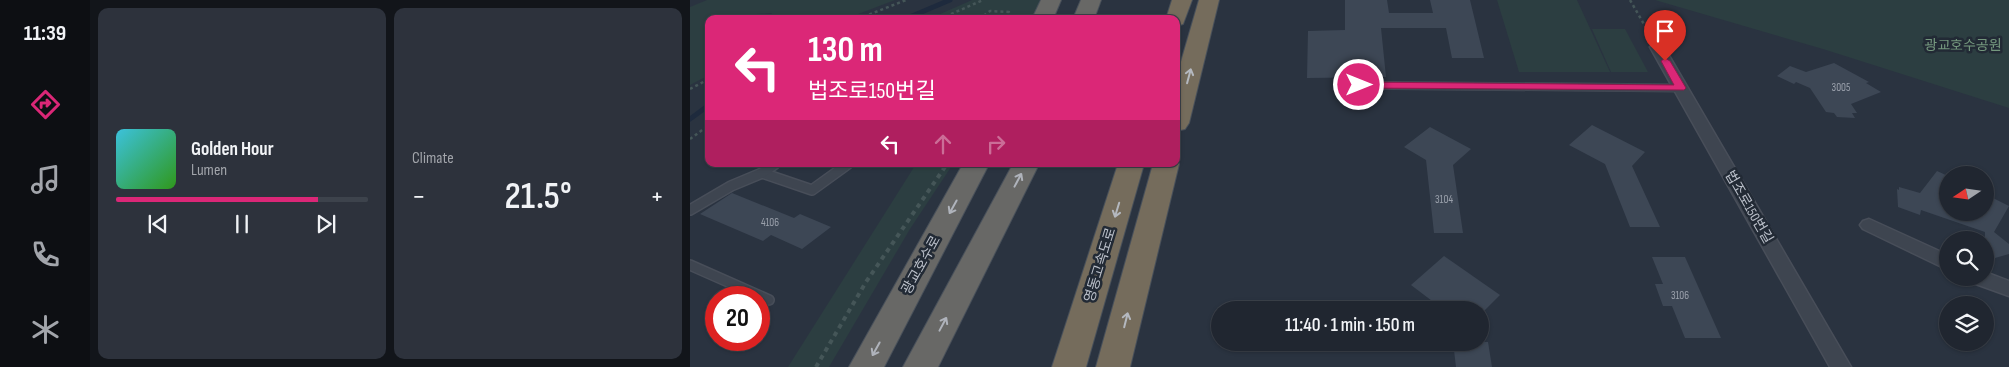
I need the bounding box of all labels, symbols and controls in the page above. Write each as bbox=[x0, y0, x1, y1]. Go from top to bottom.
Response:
pin bbox=[1644, 10, 1686, 61]
icon: arrive bbox=[1651, 17, 1679, 45]
text: 11:39 bbox=[24, 20, 66, 47]
text: 130 m bbox=[808, 29, 883, 72]
icon: left bbox=[725, 35, 790, 100]
park label: 광교호수공원 bbox=[1924, 37, 2002, 54]
position arrow bbox=[1332, 58, 1384, 110]
one-way arrow bbox=[1184, 68, 1194, 84]
text: 법조로150번길 bbox=[808, 78, 936, 105]
house number: 3005 bbox=[1832, 81, 1850, 94]
icon: directions bbox=[28, 87, 63, 122]
icon: left bbox=[876, 130, 904, 158]
icon: ahead bbox=[929, 130, 957, 158]
icon: right bbox=[982, 130, 1010, 158]
text: Golden Hour bbox=[191, 138, 274, 161]
text: Climate bbox=[412, 149, 454, 168]
text: Lumen bbox=[191, 161, 227, 180]
icon: music bbox=[28, 162, 63, 197]
north arrow bbox=[1939, 166, 1994, 221]
map controls bbox=[1939, 166, 1994, 351]
street label: 법조로150번길 bbox=[1721, 168, 1777, 246]
one-way arrow bbox=[1014, 173, 1023, 188]
text: 21.5° bbox=[504, 174, 572, 219]
text: − bbox=[412, 180, 426, 213]
text: + bbox=[650, 180, 664, 213]
house number: 3104 bbox=[1435, 193, 1453, 206]
one-way arrow bbox=[948, 199, 958, 214]
one-way arrow bbox=[1111, 202, 1121, 218]
icon: previous bbox=[144, 210, 172, 238]
icon: pause bbox=[228, 210, 256, 238]
icon: next bbox=[312, 210, 340, 238]
house number: 4106 bbox=[761, 216, 779, 229]
street label: 영동고속도로 bbox=[1081, 225, 1119, 304]
button: search bbox=[1939, 231, 1994, 286]
street label: 광교호수로 bbox=[898, 233, 944, 297]
icon: phone bbox=[28, 237, 63, 272]
speed limit sign: 20 bbox=[705, 286, 770, 351]
house number: 3106 bbox=[1671, 289, 1689, 302]
button: layers bbox=[1939, 296, 1994, 351]
icon: climate bbox=[28, 312, 63, 347]
one-way arrow bbox=[1121, 312, 1131, 328]
text: 11:40 · 1 min · 150 m bbox=[1285, 314, 1415, 337]
one-way arrow bbox=[938, 317, 948, 332]
one-way arrow bbox=[870, 342, 880, 356]

